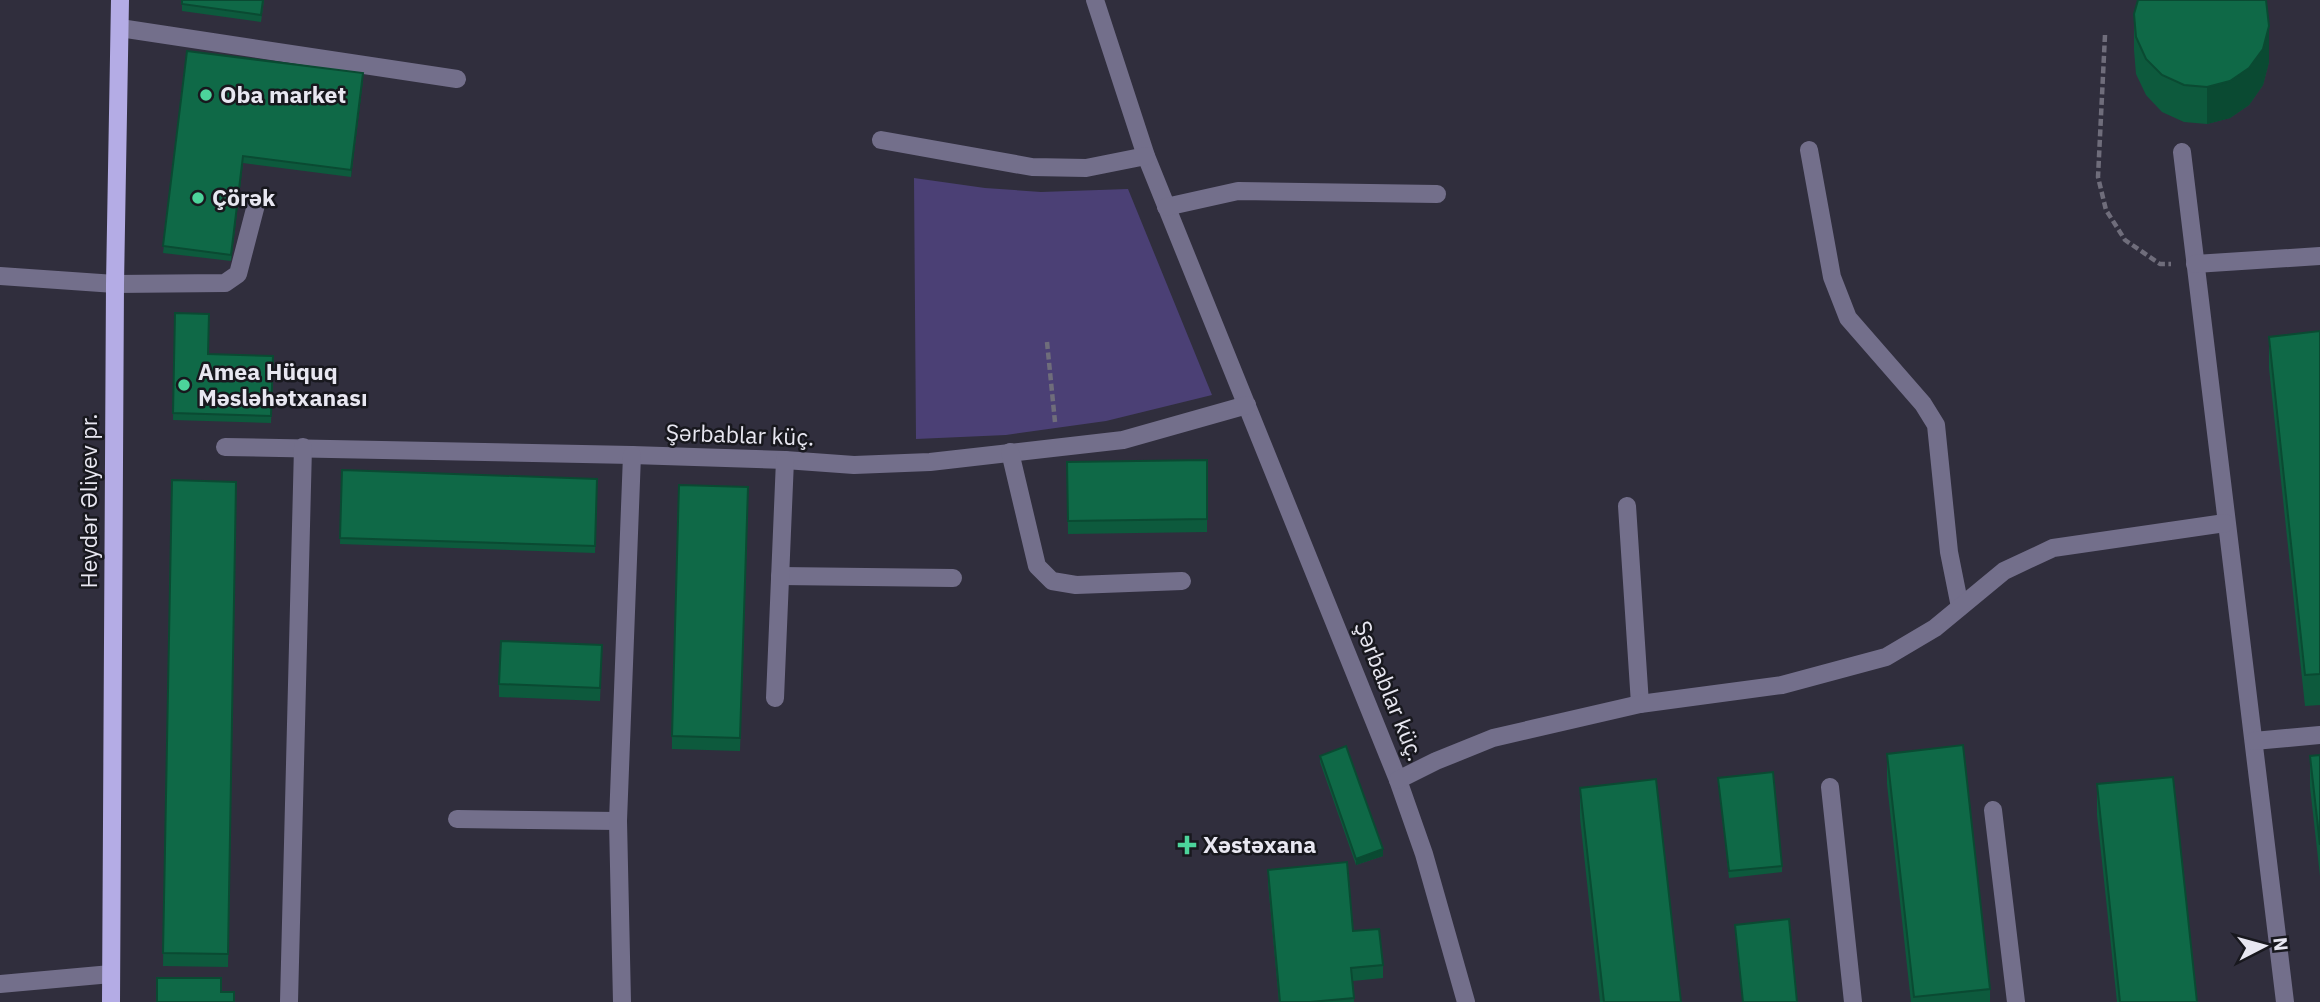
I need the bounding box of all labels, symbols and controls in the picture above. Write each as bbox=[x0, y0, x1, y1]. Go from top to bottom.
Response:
place label: Oba market bbox=[220, 79, 346, 109]
marker: Oba market bbox=[198, 87, 214, 103]
place label: Çörək bbox=[212, 182, 276, 212]
marker: Çörək bbox=[190, 190, 206, 206]
place label: Amea Hüquq Məsləhətxanası bbox=[198, 356, 368, 412]
marker: Amea Hüquq Məsləhətxanası bbox=[176, 377, 192, 393]
street label: Heydər Əliyev pr. bbox=[73, 413, 103, 589]
street label: Şərbablar küç. bbox=[665, 416, 815, 452]
street label: Şərbablar küç. bbox=[1348, 616, 1432, 765]
place label: Xəstəxana bbox=[1203, 829, 1316, 859]
marker: Xəstəxana bbox=[1177, 835, 1197, 855]
north arrow bbox=[2229, 911, 2299, 981]
text: N bbox=[2268, 936, 2294, 952]

